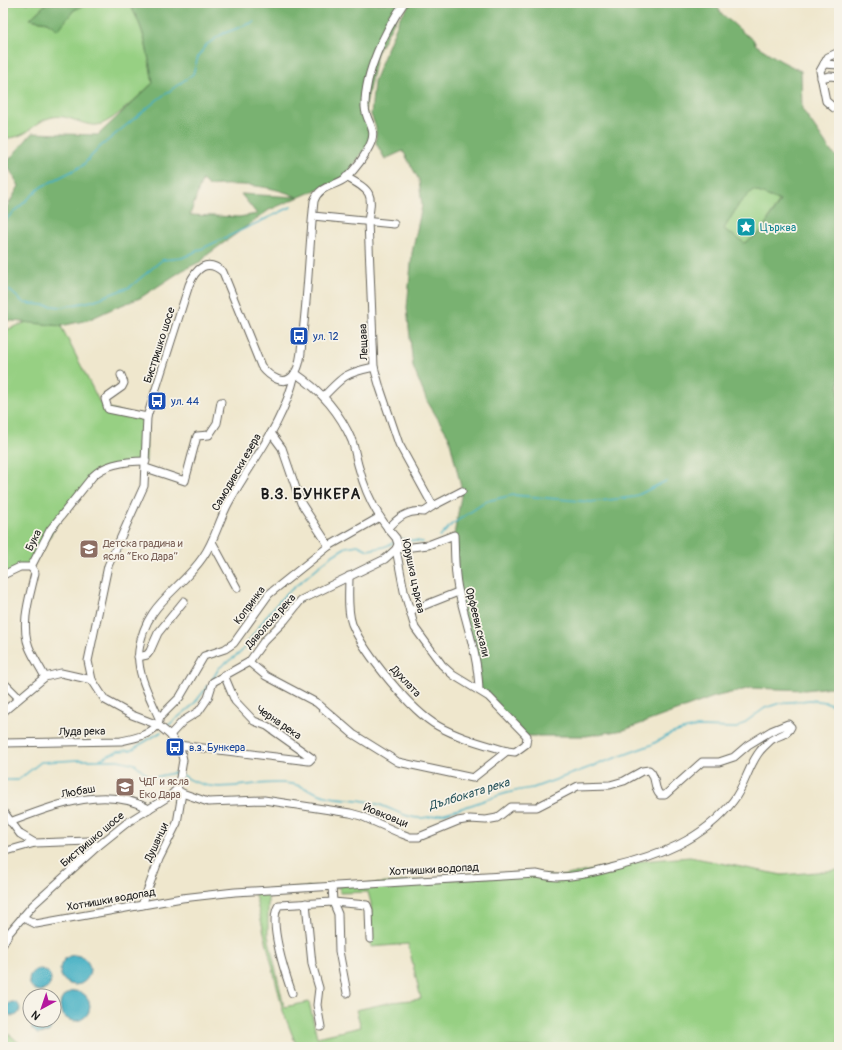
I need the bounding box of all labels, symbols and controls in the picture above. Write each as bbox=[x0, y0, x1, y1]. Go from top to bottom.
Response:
place icon: Църква bbox=[735, 216, 757, 238]
place label: Църква bbox=[760, 221, 796, 234]
street label: Бистришко шосе bbox=[141, 305, 178, 385]
street label: Лещава bbox=[356, 323, 371, 361]
bus stop icon: ул. 12 bbox=[288, 325, 310, 347]
place label: ул. 12 bbox=[312, 330, 339, 343]
bus stop icon: ул. 44 bbox=[146, 390, 168, 412]
place label: ул. 44 bbox=[170, 395, 200, 408]
street label: Самодивски езера bbox=[209, 431, 264, 513]
district label: В.З. БУНКЕРА bbox=[261, 485, 361, 504]
street label: Бука bbox=[23, 527, 44, 553]
place label: Детска градина и ясла “Еко Дара” bbox=[102, 537, 183, 563]
school or university icon: Детска градина и ясла “Еко Дара” bbox=[78, 538, 100, 560]
street label: Юрушка църква bbox=[399, 538, 428, 614]
street label: Копринка bbox=[231, 584, 268, 627]
street label: Орфееви скали bbox=[463, 586, 492, 658]
street label: Дяволска река bbox=[242, 591, 298, 652]
street label: Духлата bbox=[387, 662, 423, 700]
street label: Черна река bbox=[254, 703, 304, 742]
street label: Луда река bbox=[57, 725, 106, 738]
bus stop icon: в.з. Бункера bbox=[164, 736, 186, 758]
place label: в.з. Бункера bbox=[189, 741, 245, 754]
place label: ЧДГ и ясла Еко Дара bbox=[139, 775, 189, 801]
water label: Дълбоката река bbox=[426, 775, 513, 814]
school or university icon: ЧДГ и ясла Еко Дара bbox=[114, 776, 136, 798]
street label: Любаш bbox=[59, 782, 96, 801]
street label: Йовковци bbox=[362, 801, 410, 830]
street label: Бистришко шосе bbox=[58, 809, 127, 870]
street label: Душанци bbox=[141, 821, 171, 865]
street label: Хотнишки водопад bbox=[389, 861, 479, 878]
street label: Хотнишки водопад bbox=[66, 885, 157, 914]
north arrow bbox=[22, 988, 62, 1028]
text: N bbox=[28, 1008, 43, 1023]

